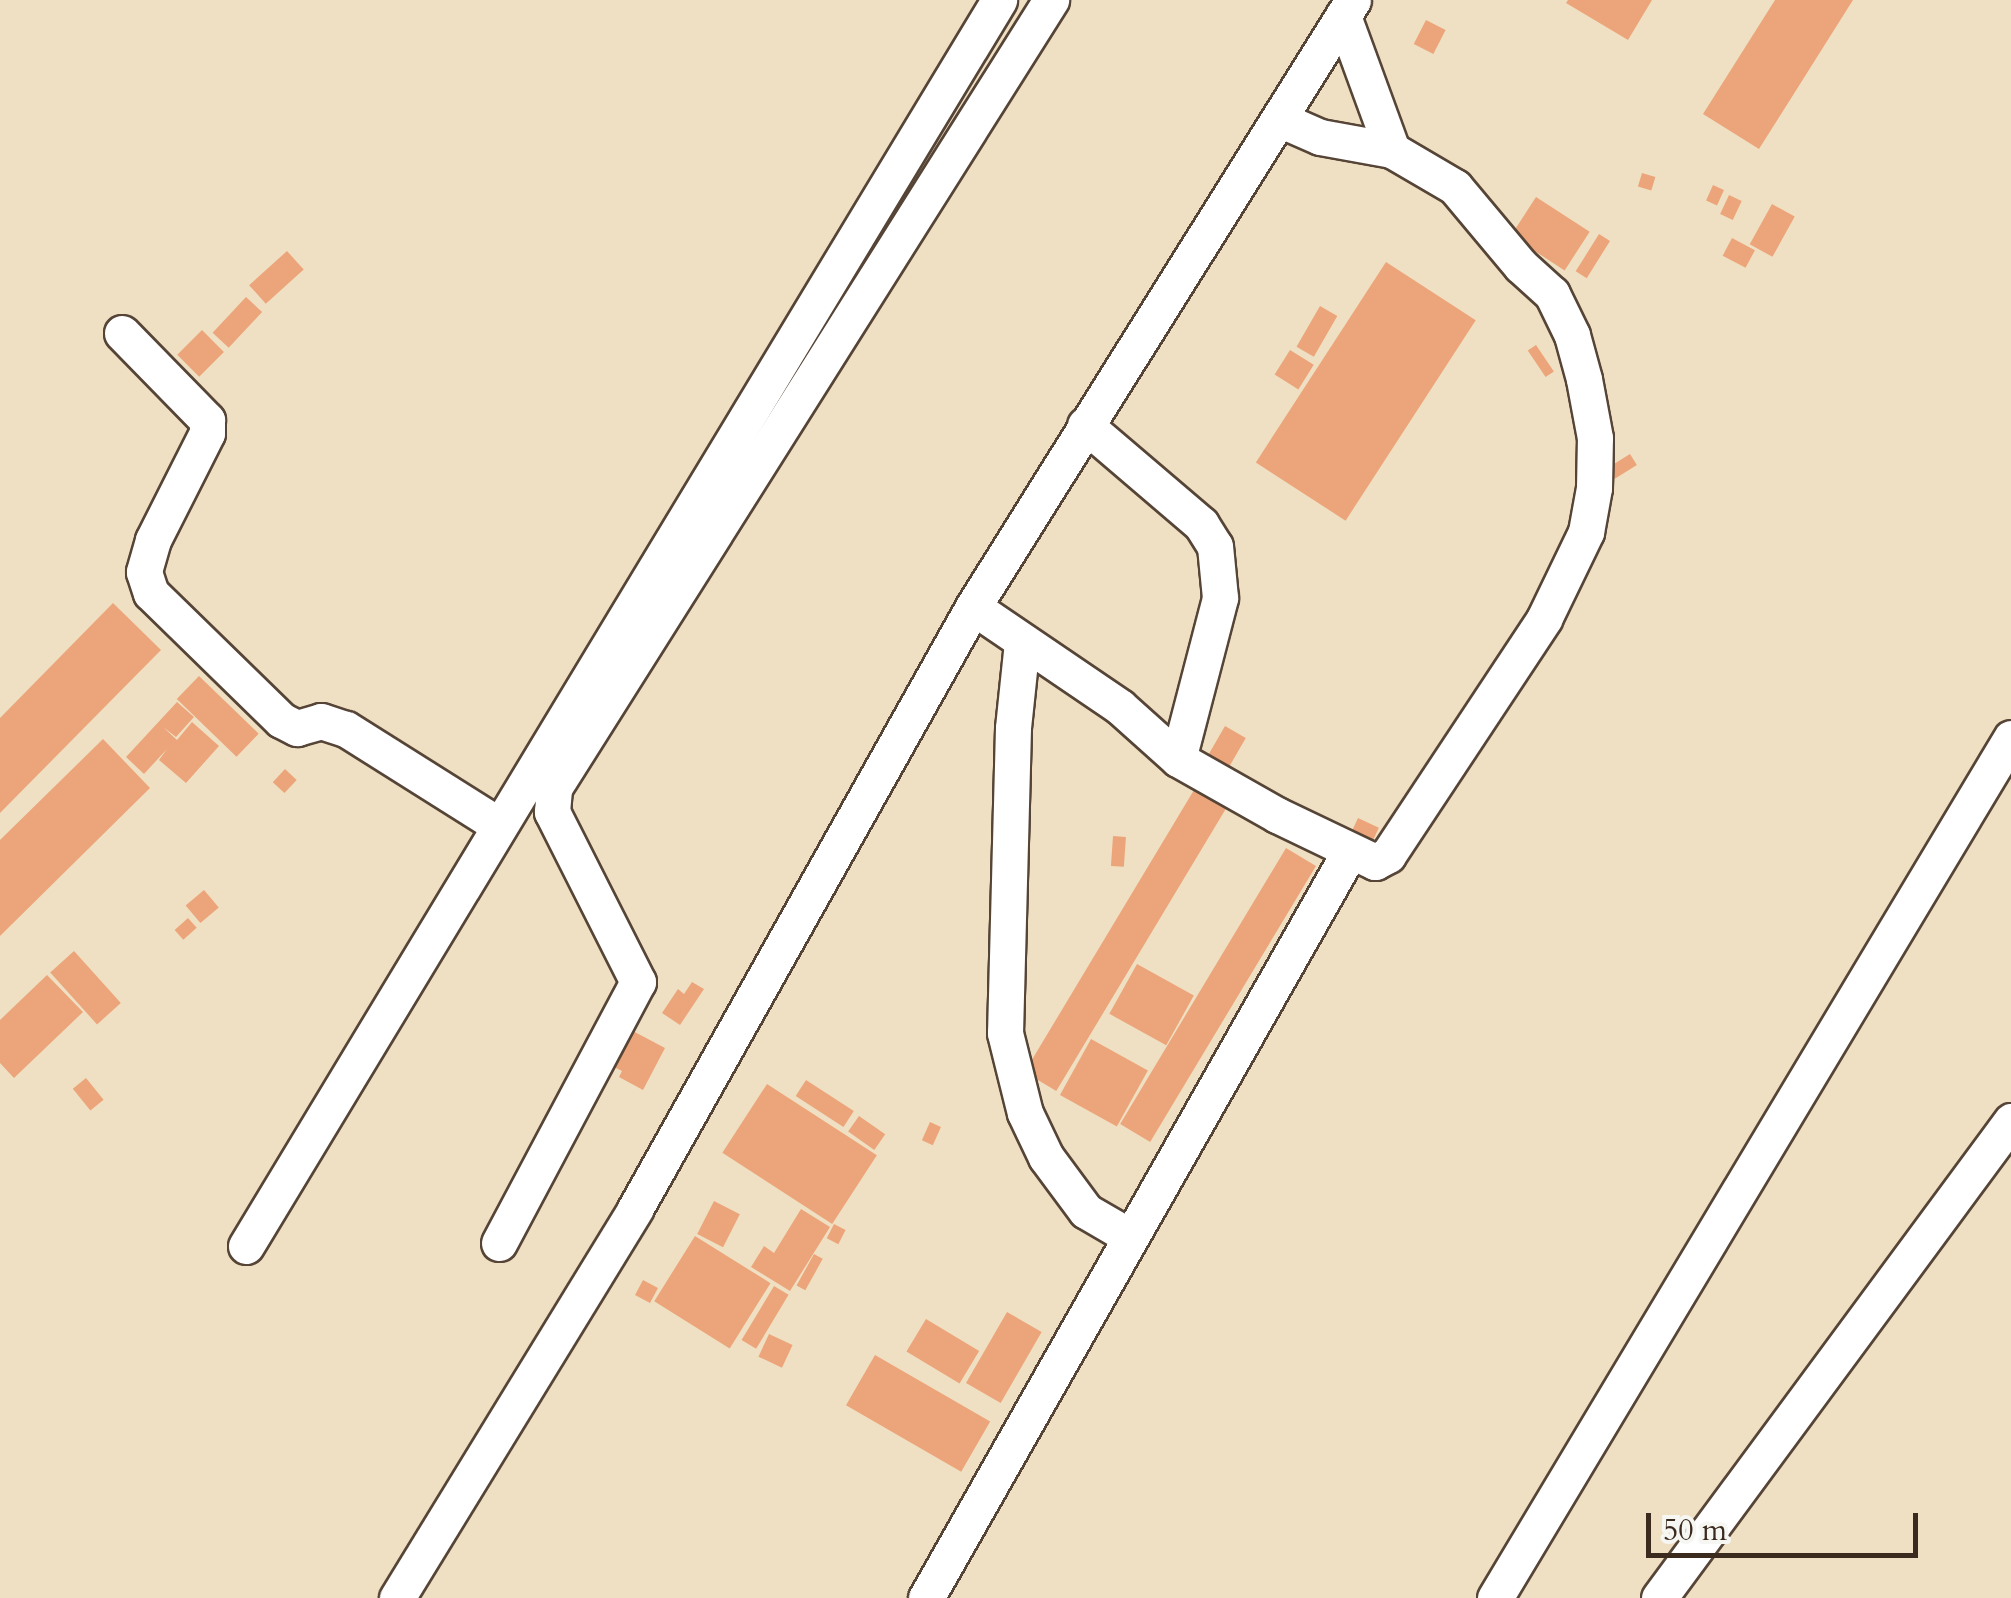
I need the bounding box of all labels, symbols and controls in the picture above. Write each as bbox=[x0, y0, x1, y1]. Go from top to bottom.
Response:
scale bar bbox=[1651, 1493, 1924, 1555]
text: 50 m bbox=[1663, 1510, 1727, 1551]

